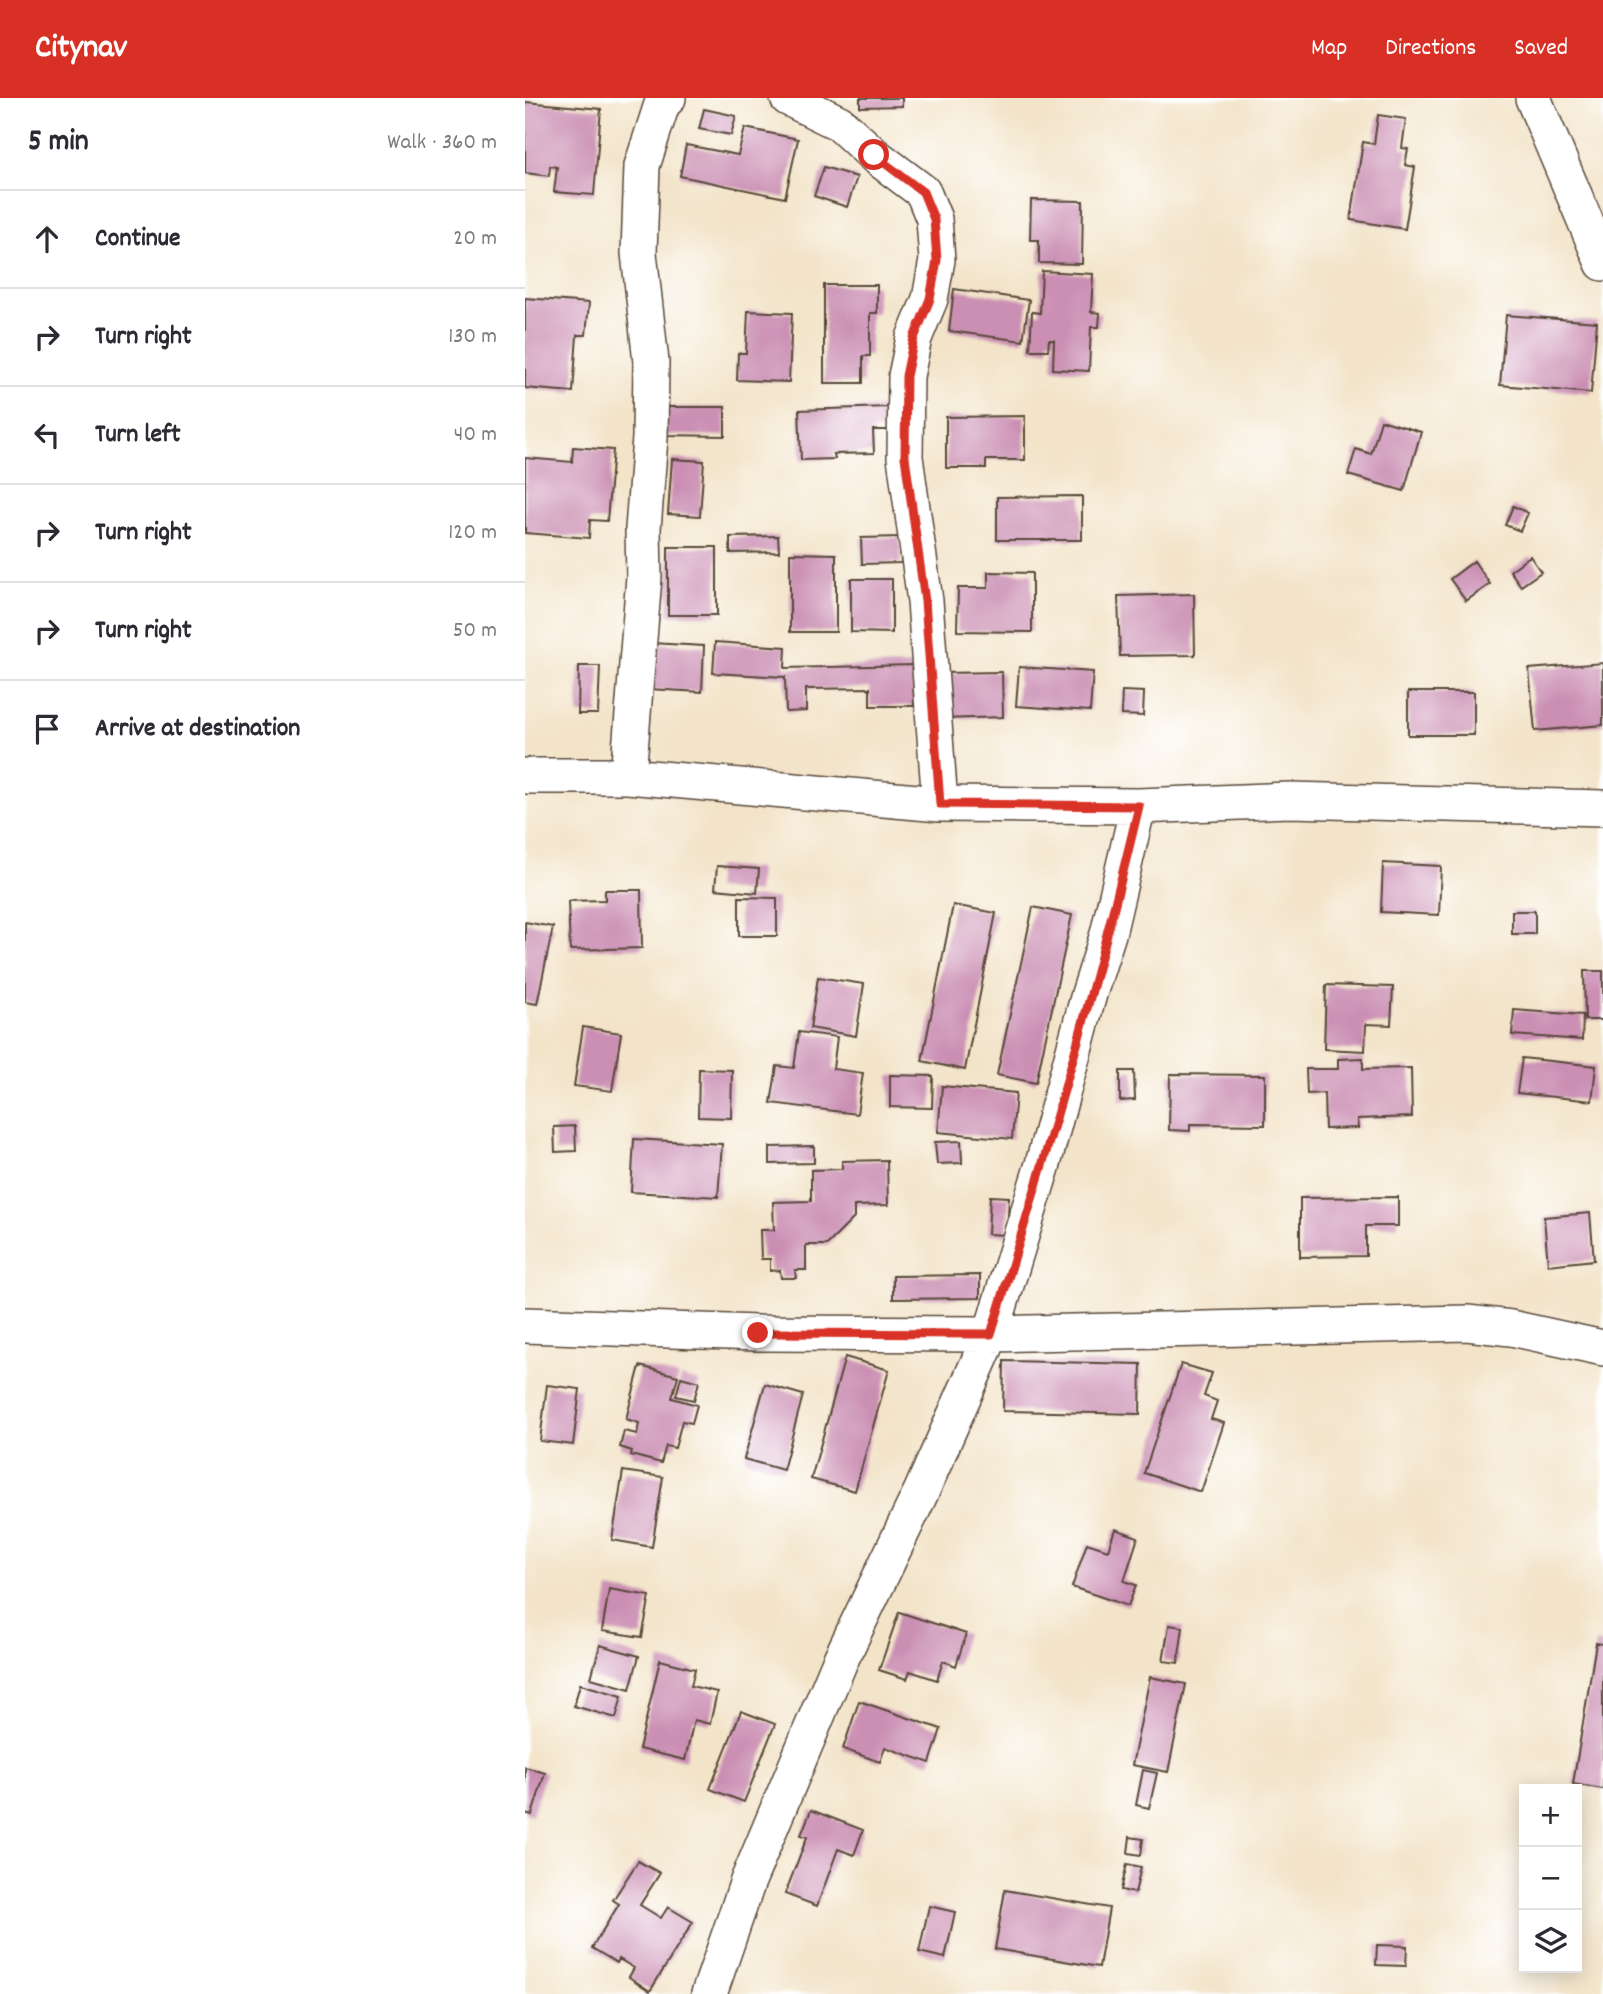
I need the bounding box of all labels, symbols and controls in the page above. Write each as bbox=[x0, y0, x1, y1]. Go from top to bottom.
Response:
text: Citynav bbox=[35, 26, 127, 73]
text: Map bbox=[1311, 32, 1347, 66]
text: Directions bbox=[1385, 32, 1476, 66]
text: Saved bbox=[1514, 32, 1568, 66]
text: 5 min bbox=[28, 122, 89, 165]
text: Walk · 360 m bbox=[387, 127, 497, 160]
route start bbox=[858, 139, 889, 170]
icon: ahead bbox=[28, 220, 66, 258]
text: Continue bbox=[95, 221, 180, 258]
text: 20 m bbox=[453, 223, 497, 256]
icon: right bbox=[28, 318, 66, 356]
text: Turn right bbox=[95, 319, 192, 356]
text: 130 m bbox=[448, 321, 497, 354]
icon: left bbox=[28, 416, 66, 454]
text: Turn left bbox=[95, 417, 181, 454]
text: 40 m bbox=[454, 419, 497, 452]
icon: right bbox=[28, 514, 66, 552]
text: Turn right bbox=[95, 515, 192, 552]
text: 120 m bbox=[448, 517, 497, 550]
icon: right bbox=[28, 612, 66, 650]
text: Turn right bbox=[95, 613, 192, 650]
text: 50 m bbox=[453, 615, 497, 648]
icon: arrive bbox=[28, 710, 66, 748]
text: Arrive at destination bbox=[95, 711, 300, 748]
route end bbox=[742, 1317, 773, 1348]
map controls bbox=[1519, 1784, 1582, 1973]
button: + bbox=[1519, 1784, 1582, 1847]
button: − bbox=[1519, 1847, 1582, 1910]
button: layers bbox=[1519, 1910, 1582, 1973]

